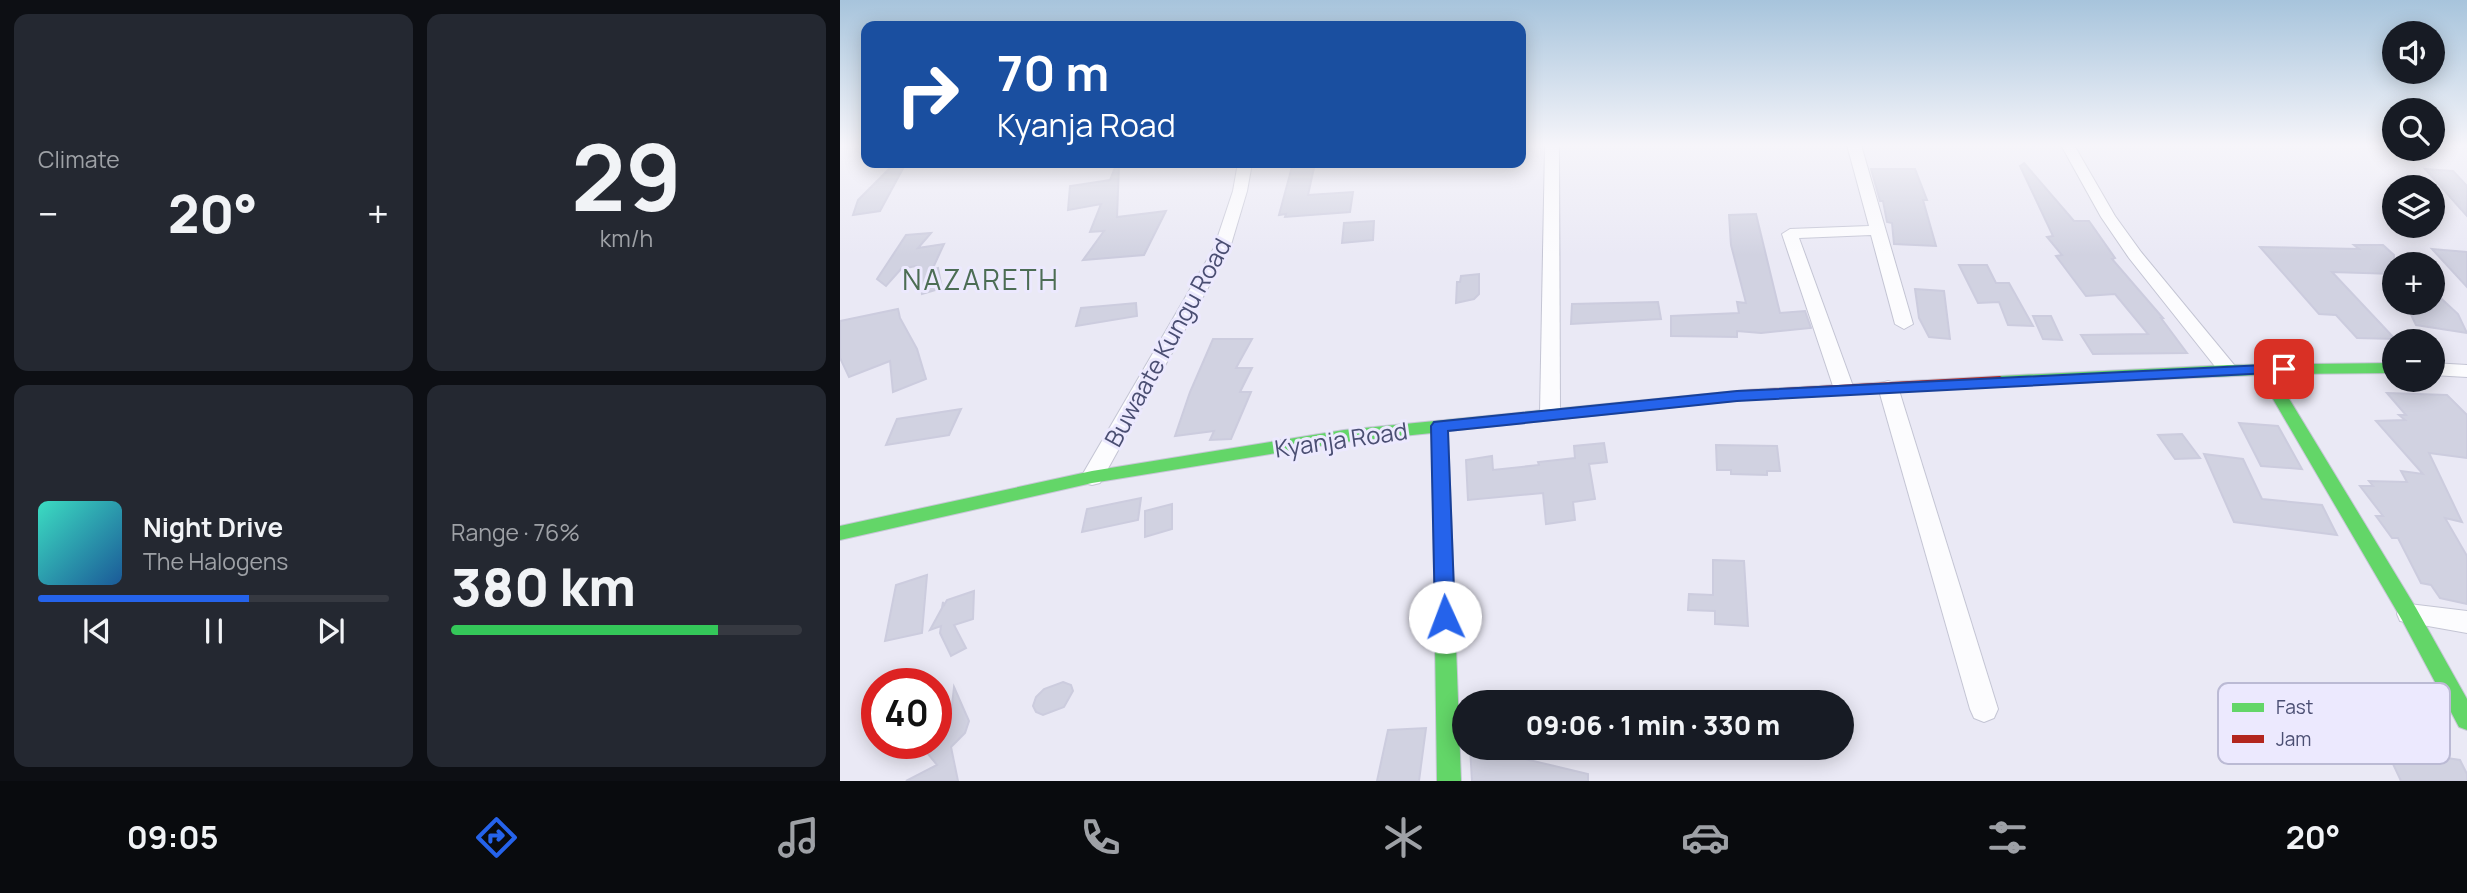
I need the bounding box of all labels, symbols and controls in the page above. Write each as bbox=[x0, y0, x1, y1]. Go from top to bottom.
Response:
map controls bbox=[2382, 21, 2445, 392]
button: sound bbox=[2382, 21, 2445, 84]
text: 70 m bbox=[997, 39, 1109, 106]
icon: right bbox=[882, 49, 973, 140]
button: search bbox=[2382, 98, 2445, 161]
text: Kyanja Road bbox=[997, 103, 1176, 147]
text: 29 bbox=[571, 114, 682, 238]
text: Climate bbox=[38, 143, 120, 175]
button: layers bbox=[2382, 175, 2445, 238]
text: 20° bbox=[168, 178, 258, 249]
text: − bbox=[38, 187, 59, 239]
text: + bbox=[367, 187, 389, 239]
text: km/h bbox=[600, 222, 653, 254]
street label: Buwaate Kungu Road bbox=[1096, 232, 1238, 452]
button: + bbox=[2382, 252, 2445, 315]
district label: NAZARETH bbox=[902, 260, 1060, 298]
button: − bbox=[2382, 329, 2445, 392]
pin bbox=[2254, 339, 2314, 399]
icon: arrive bbox=[2265, 350, 2303, 388]
street label: Kyanja Road bbox=[1272, 413, 1410, 465]
text: Night Drive bbox=[143, 509, 283, 545]
text: Range · 76% bbox=[451, 516, 580, 548]
text: The Halogens bbox=[143, 545, 288, 577]
text: 380 km bbox=[451, 551, 636, 622]
position arrow bbox=[1408, 580, 1482, 654]
icon: previous bbox=[78, 612, 116, 650]
icon: pause bbox=[195, 612, 233, 650]
icon: next bbox=[312, 612, 350, 650]
speed limit sign: 40 bbox=[861, 668, 952, 759]
legend bbox=[2218, 683, 2450, 764]
text: Fast bbox=[2276, 694, 2313, 720]
text: 09:06 · 1 min · 330 m bbox=[1526, 707, 1780, 743]
text: Jam bbox=[2276, 726, 2311, 752]
icon: directions bbox=[472, 813, 521, 862]
icon: music bbox=[774, 813, 823, 862]
icon: phone bbox=[1076, 813, 1125, 862]
icon: climate bbox=[1379, 813, 1428, 862]
icon: car bbox=[1681, 813, 1730, 862]
icon: filters bbox=[1983, 813, 2032, 862]
text: 09:05 bbox=[127, 815, 218, 859]
text: 20° bbox=[2286, 815, 2340, 859]

